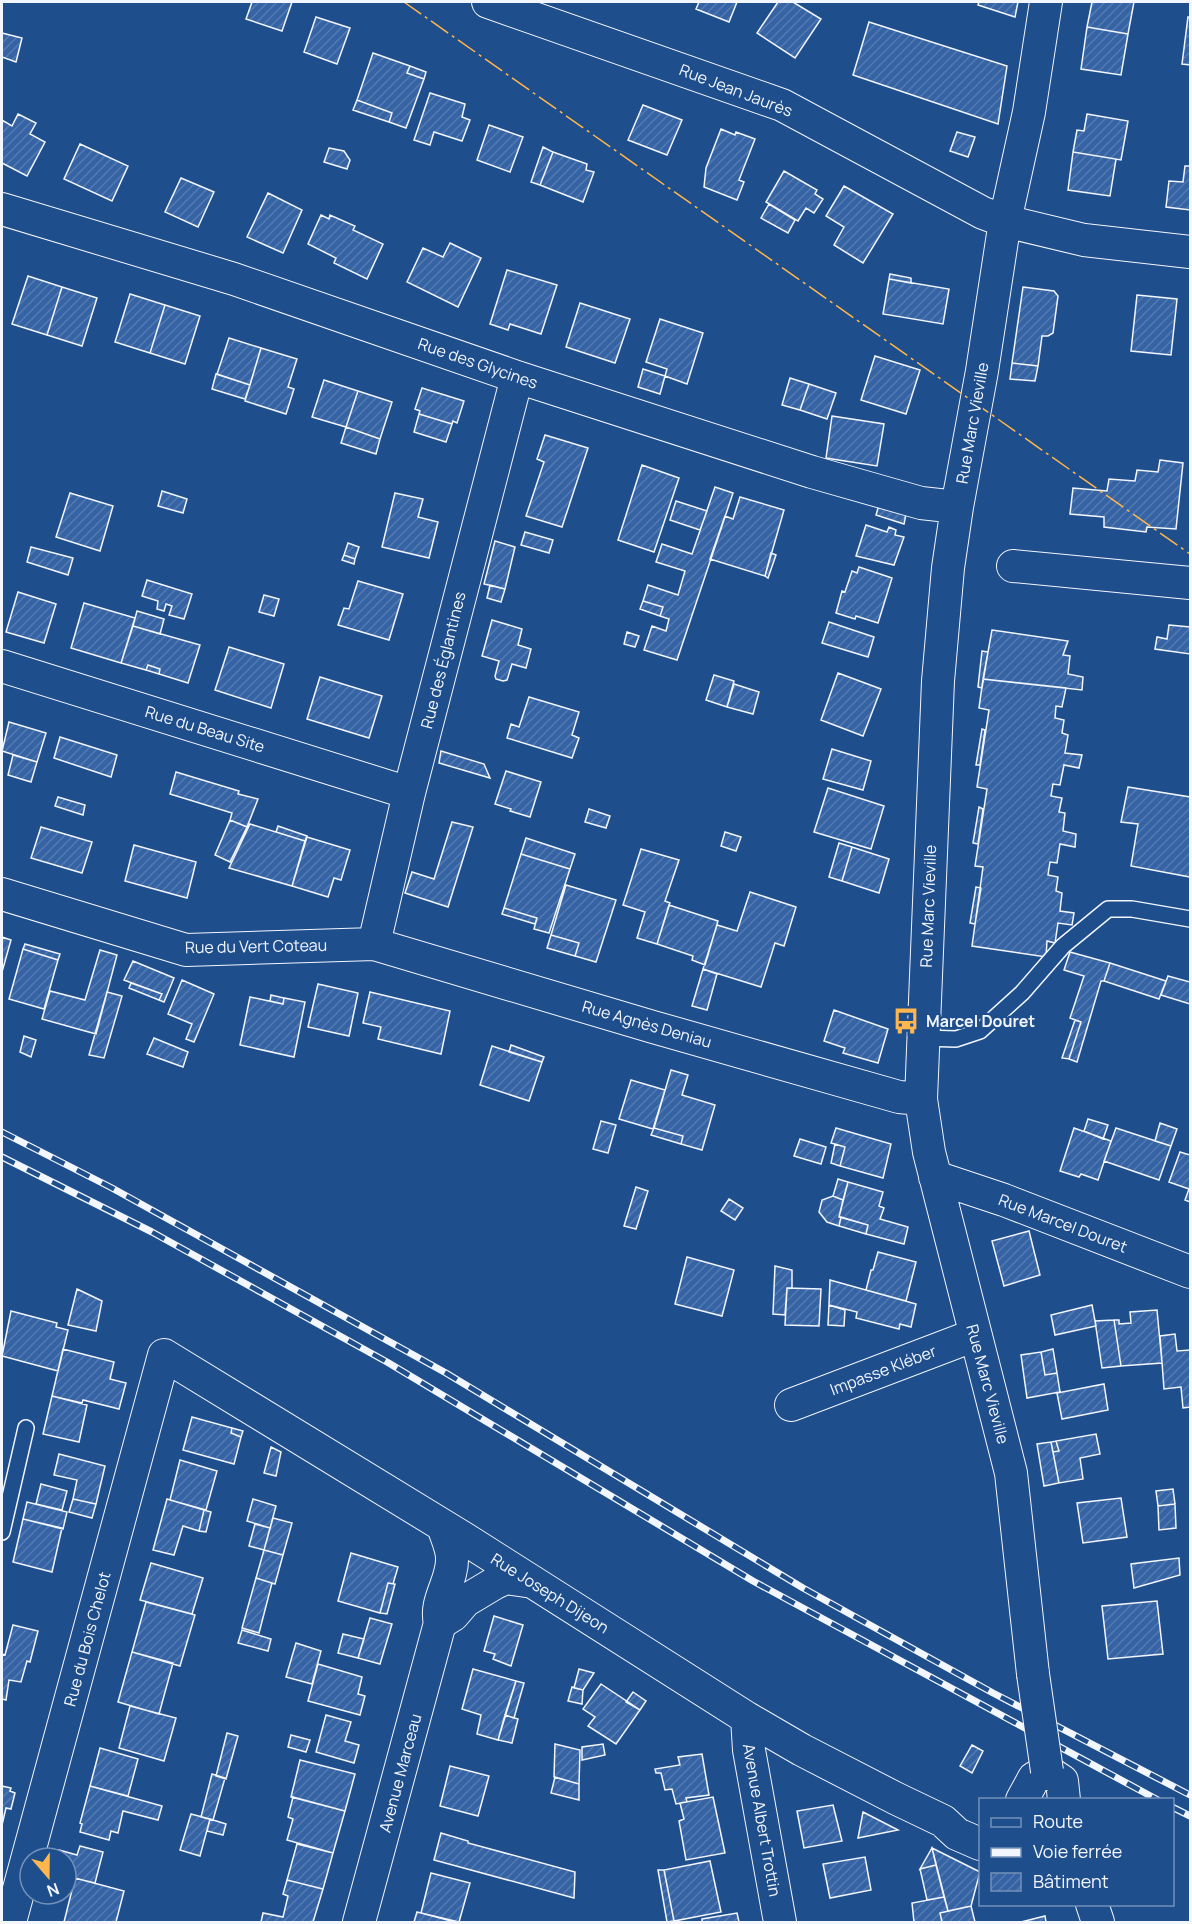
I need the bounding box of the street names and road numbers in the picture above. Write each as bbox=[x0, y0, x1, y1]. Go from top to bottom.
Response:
street label: Rue Jean Jaurès bbox=[676, 58, 796, 122]
street label: Rue des Glycines bbox=[415, 332, 541, 394]
street label: Rue Marc Vieville bbox=[950, 361, 994, 485]
street label: Rue des Églantines bbox=[415, 589, 471, 731]
street label: Rue du Beau Site bbox=[143, 700, 267, 758]
street label: Rue Marc Vieville bbox=[915, 844, 941, 968]
street label: Rue du Vert Coteau bbox=[185, 934, 327, 958]
street label: Rue Agnès Deniau bbox=[580, 995, 714, 1053]
street label: Rue Marcel Douret bbox=[996, 1188, 1130, 1258]
street label: Rue Marc Vieville bbox=[961, 1322, 1015, 1446]
street label: Impasse Kléber bbox=[827, 1340, 940, 1400]
street label: Rue Joseph Dijeon bbox=[487, 1548, 613, 1638]
street label: Rue du Bois Chelot bbox=[58, 1569, 116, 1709]
street label: Avenue Marceau bbox=[374, 1711, 426, 1835]
street label: Avenue Albert Trottin bbox=[738, 1742, 786, 1898]

